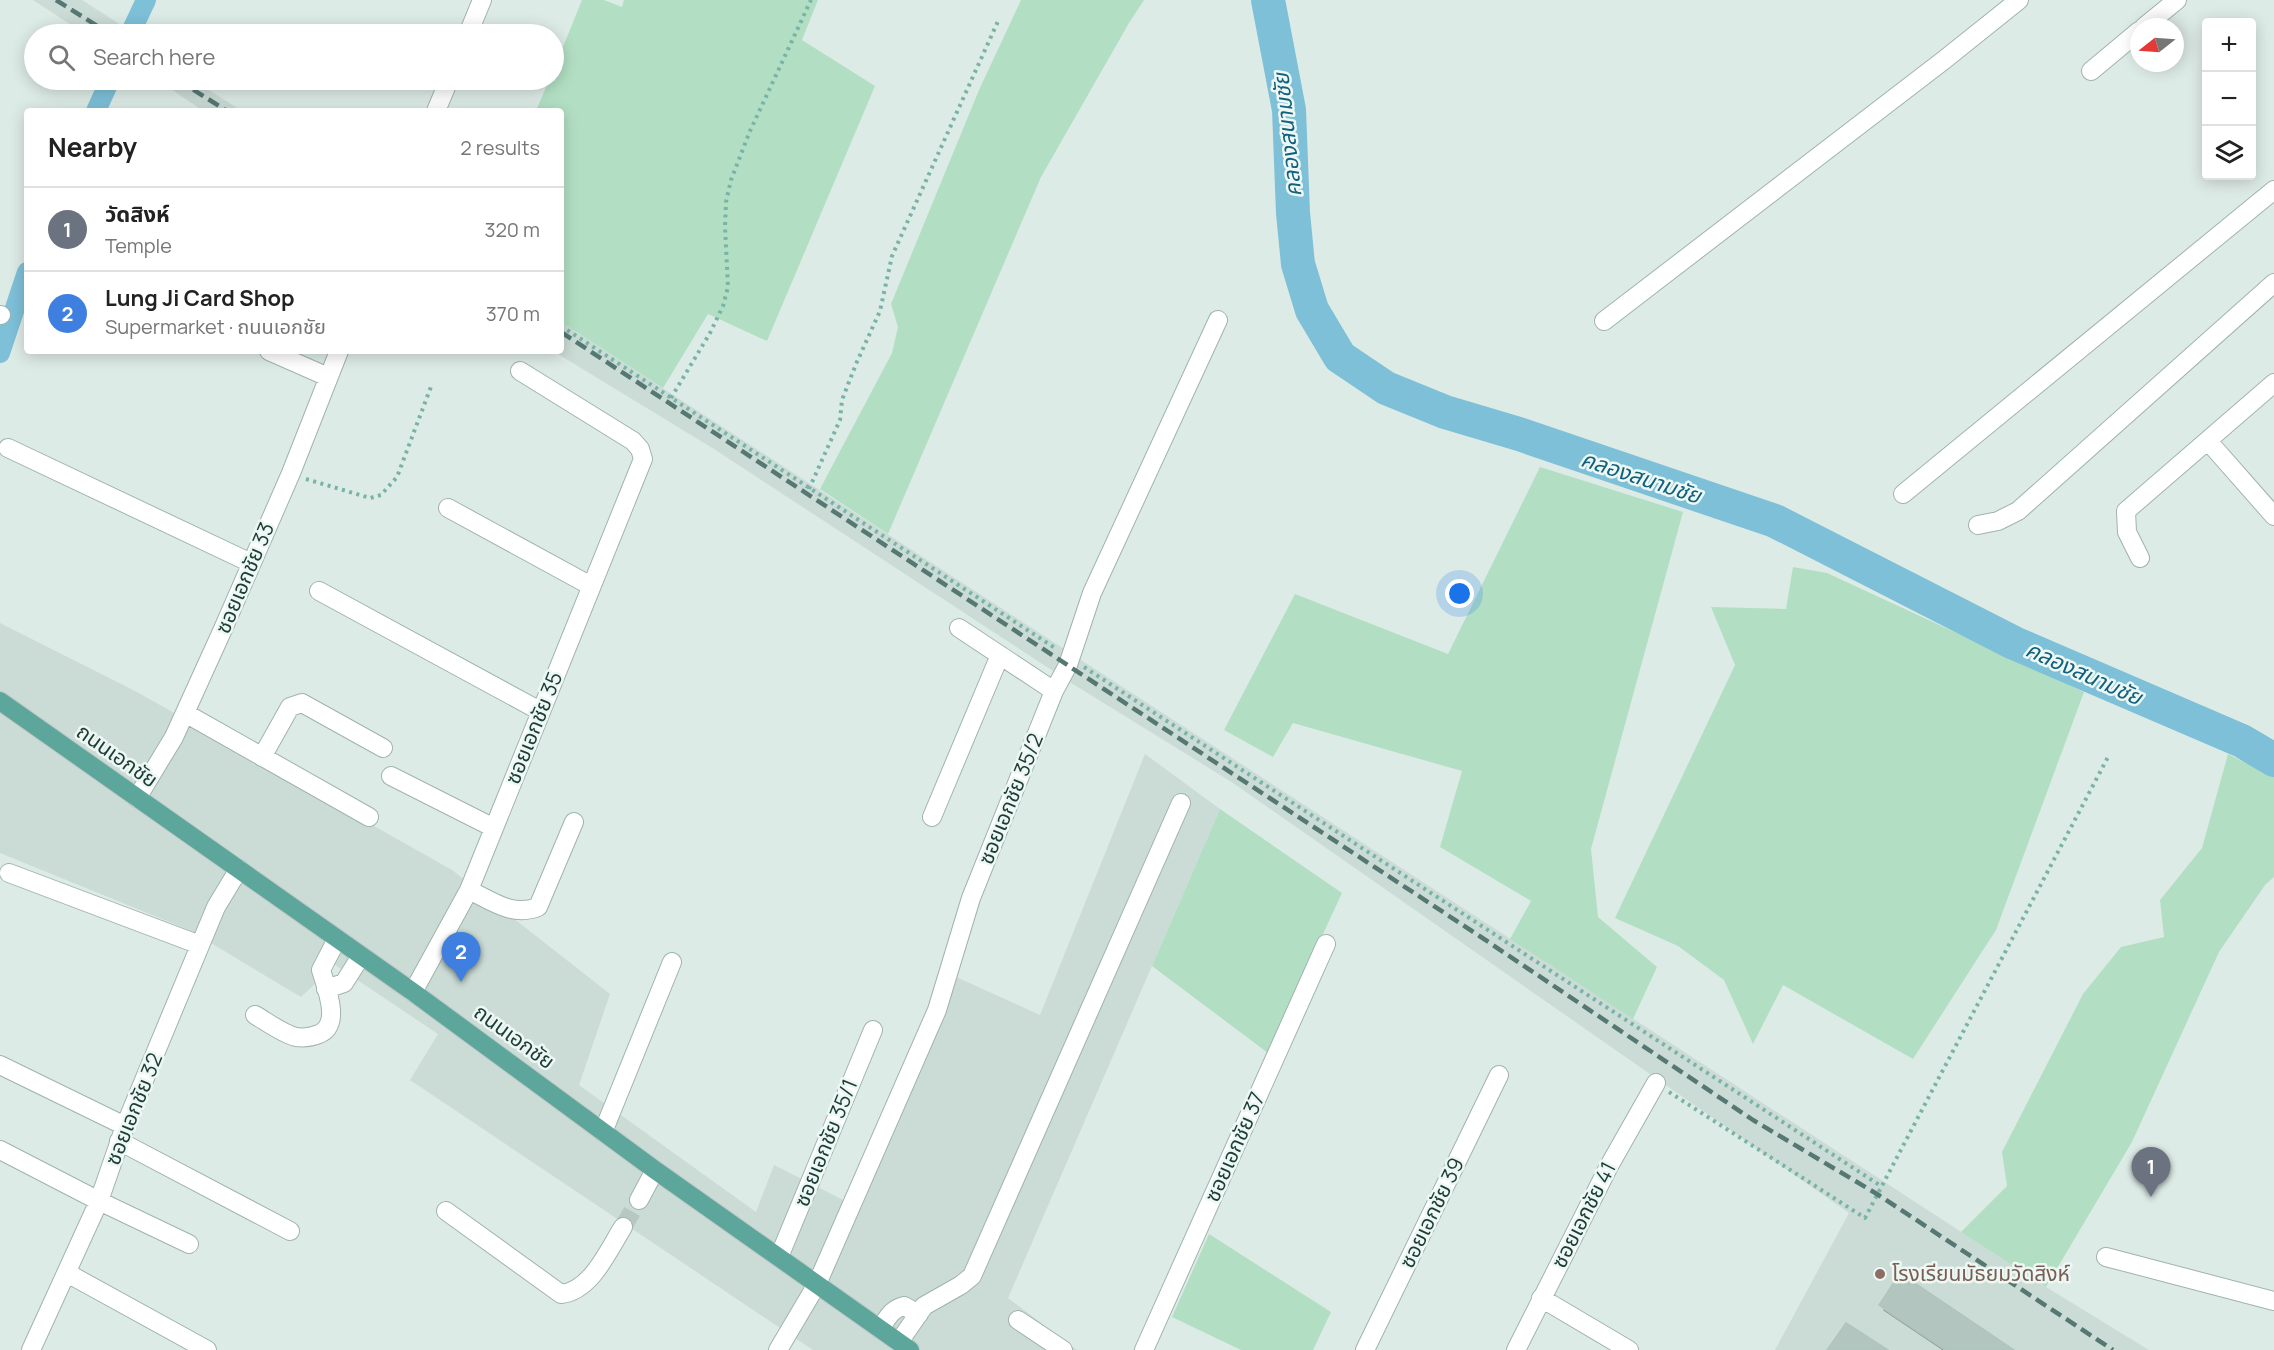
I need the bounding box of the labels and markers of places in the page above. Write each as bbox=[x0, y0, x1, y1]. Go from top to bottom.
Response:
pin: 2 bbox=[442, 932, 480, 982]
pin: 1 bbox=[2132, 1148, 2170, 1197]
place label: โรงเรียนมัธยมวัดสิงห์ bbox=[1892, 1259, 2070, 1287]
marker: โรงเรียนมัธยมวัดสิงห์ bbox=[1873, 1267, 1887, 1281]

